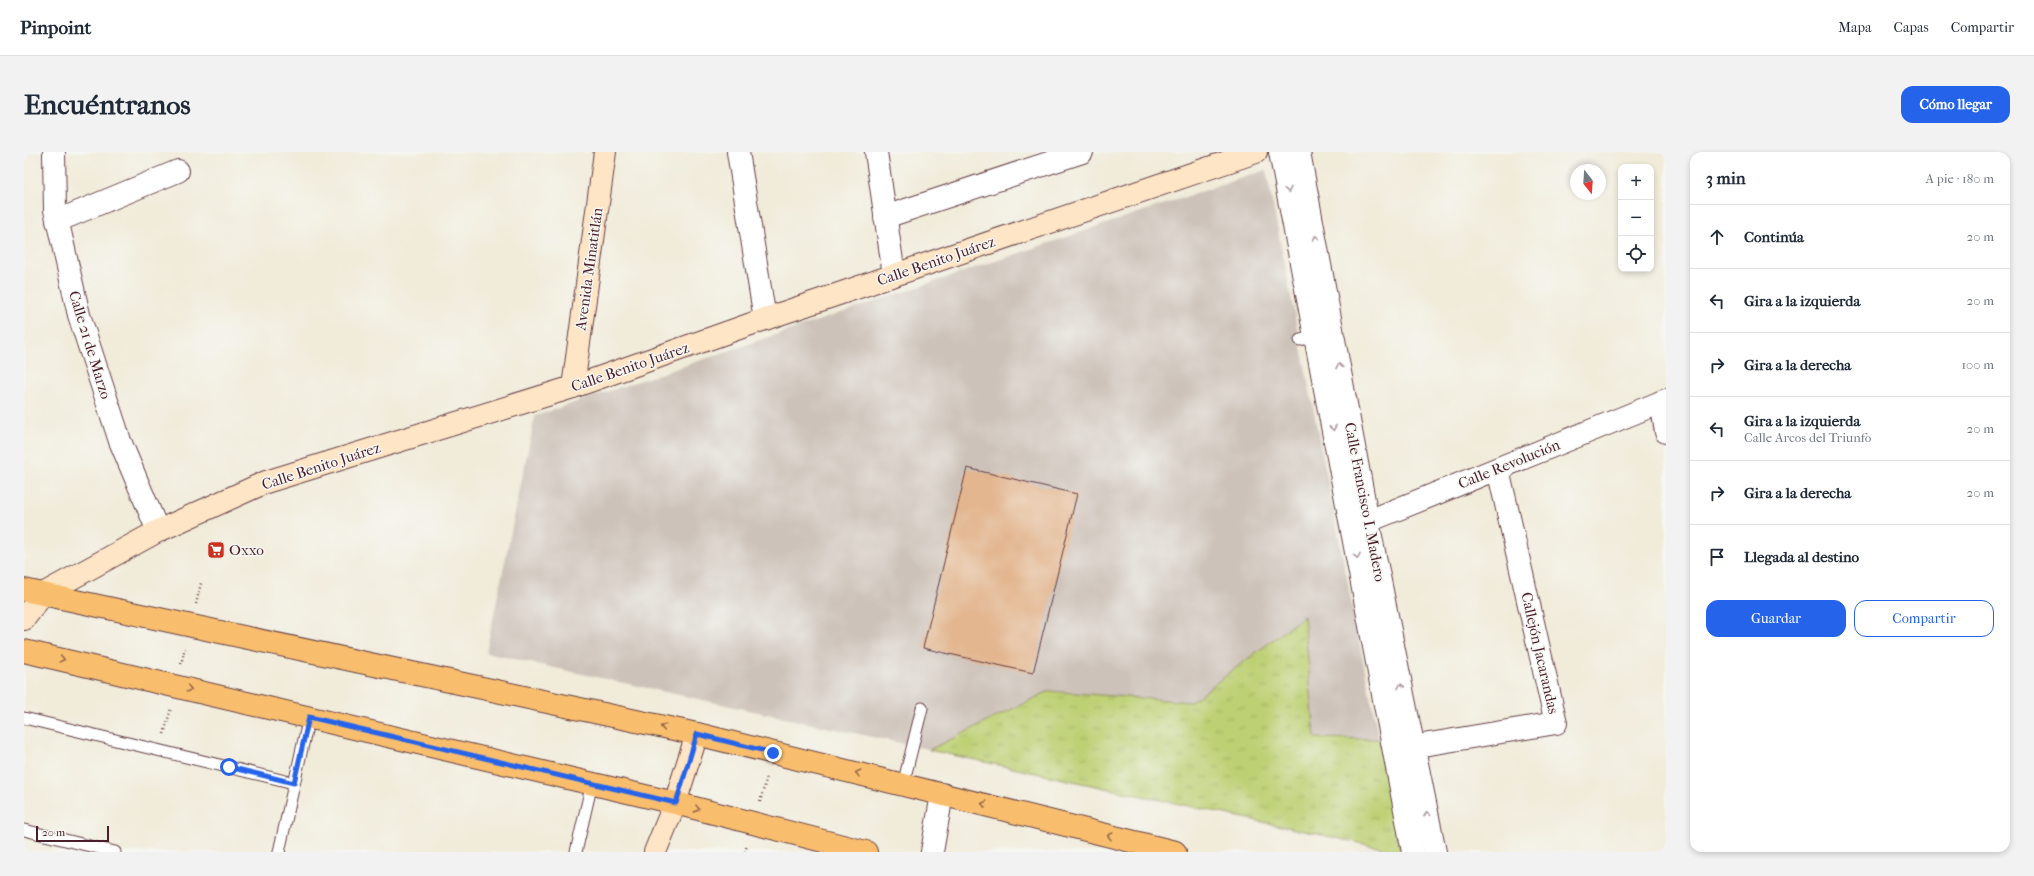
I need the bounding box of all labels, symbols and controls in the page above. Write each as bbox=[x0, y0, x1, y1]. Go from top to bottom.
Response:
text: Pinpoint bbox=[20, 17, 91, 39]
text: Mapa bbox=[1838, 19, 1872, 36]
text: Capas bbox=[1894, 19, 1929, 36]
text: Compartir bbox=[1951, 19, 2014, 36]
button: Cómo llegar bbox=[1901, 86, 2010, 123]
text: Encuéntranos bbox=[24, 88, 191, 121]
north arrow bbox=[1570, 164, 1606, 200]
map controls bbox=[1618, 164, 1654, 272]
button: + bbox=[1618, 164, 1654, 200]
text: 3 min bbox=[1706, 168, 1746, 188]
text: A pie · 180 m bbox=[1925, 171, 1994, 186]
one-way arrow bbox=[1283, 187, 1292, 193]
button: − bbox=[1618, 200, 1654, 236]
street label: Avenida Minatitlán bbox=[571, 206, 607, 333]
icon: ahead bbox=[1706, 226, 1728, 248]
text: Continúa bbox=[1744, 228, 1804, 246]
text: 20 m bbox=[1967, 229, 1994, 244]
street label: Calle Benito Juárez bbox=[875, 232, 998, 290]
one-way arrow bbox=[1312, 235, 1320, 242]
button: locate bbox=[1618, 236, 1654, 272]
street label: Calle 21 de Marzo bbox=[65, 289, 115, 402]
icon: left bbox=[1706, 290, 1728, 312]
text: Gira a la izquierda bbox=[1744, 292, 1860, 310]
text: 20 m bbox=[1967, 293, 1994, 308]
street label: Calle Benito Juárez bbox=[569, 338, 692, 396]
icon: right bbox=[1706, 354, 1728, 376]
text: Gira a la derecha bbox=[1744, 356, 1851, 374]
text: 100 m bbox=[1961, 357, 1994, 372]
one-way arrow bbox=[1335, 363, 1344, 369]
text: Gira a la izquierda bbox=[1744, 412, 1860, 430]
icon: left bbox=[1706, 418, 1728, 440]
street label: Calle Francisco I. Madero bbox=[1341, 421, 1389, 584]
text: 20 m bbox=[1967, 421, 1994, 436]
one-way arrow bbox=[1328, 425, 1337, 431]
text: Calle Arcos del Triunfo bbox=[1744, 430, 1871, 445]
street label: Calle Revolución bbox=[1456, 435, 1563, 493]
street label: Calle Benito Juárez bbox=[260, 438, 383, 494]
icon: right bbox=[1706, 482, 1728, 504]
text: Gira a la derecha bbox=[1744, 484, 1851, 502]
text: 20 m bbox=[1967, 485, 1994, 500]
supermarket icon: Oxxo bbox=[206, 540, 226, 560]
place label: Oxxo bbox=[229, 541, 264, 559]
icon: arrive bbox=[1706, 546, 1728, 568]
text: Llegada al destino bbox=[1744, 548, 1859, 566]
one-way arrow bbox=[1352, 553, 1361, 559]
street label: Callejón Jacarandas bbox=[1517, 590, 1563, 716]
button: Guardar bbox=[1706, 600, 1846, 637]
button: Compartir bbox=[1854, 600, 1994, 637]
one-way arrow bbox=[59, 655, 65, 663]
one-way arrow bbox=[1398, 683, 1406, 690]
one-way arrow bbox=[185, 684, 192, 692]
one-way arrow bbox=[660, 723, 666, 731]
route end bbox=[764, 744, 782, 762]
route start bbox=[220, 758, 238, 776]
one-way arrow bbox=[855, 770, 861, 778]
one-way arrow bbox=[981, 801, 987, 809]
one-way arrow bbox=[693, 804, 700, 812]
one-way arrow bbox=[1423, 811, 1432, 817]
scale bar bbox=[36, 824, 109, 843]
text: 20 m bbox=[42, 826, 65, 839]
one-way arrow bbox=[1107, 832, 1113, 840]

